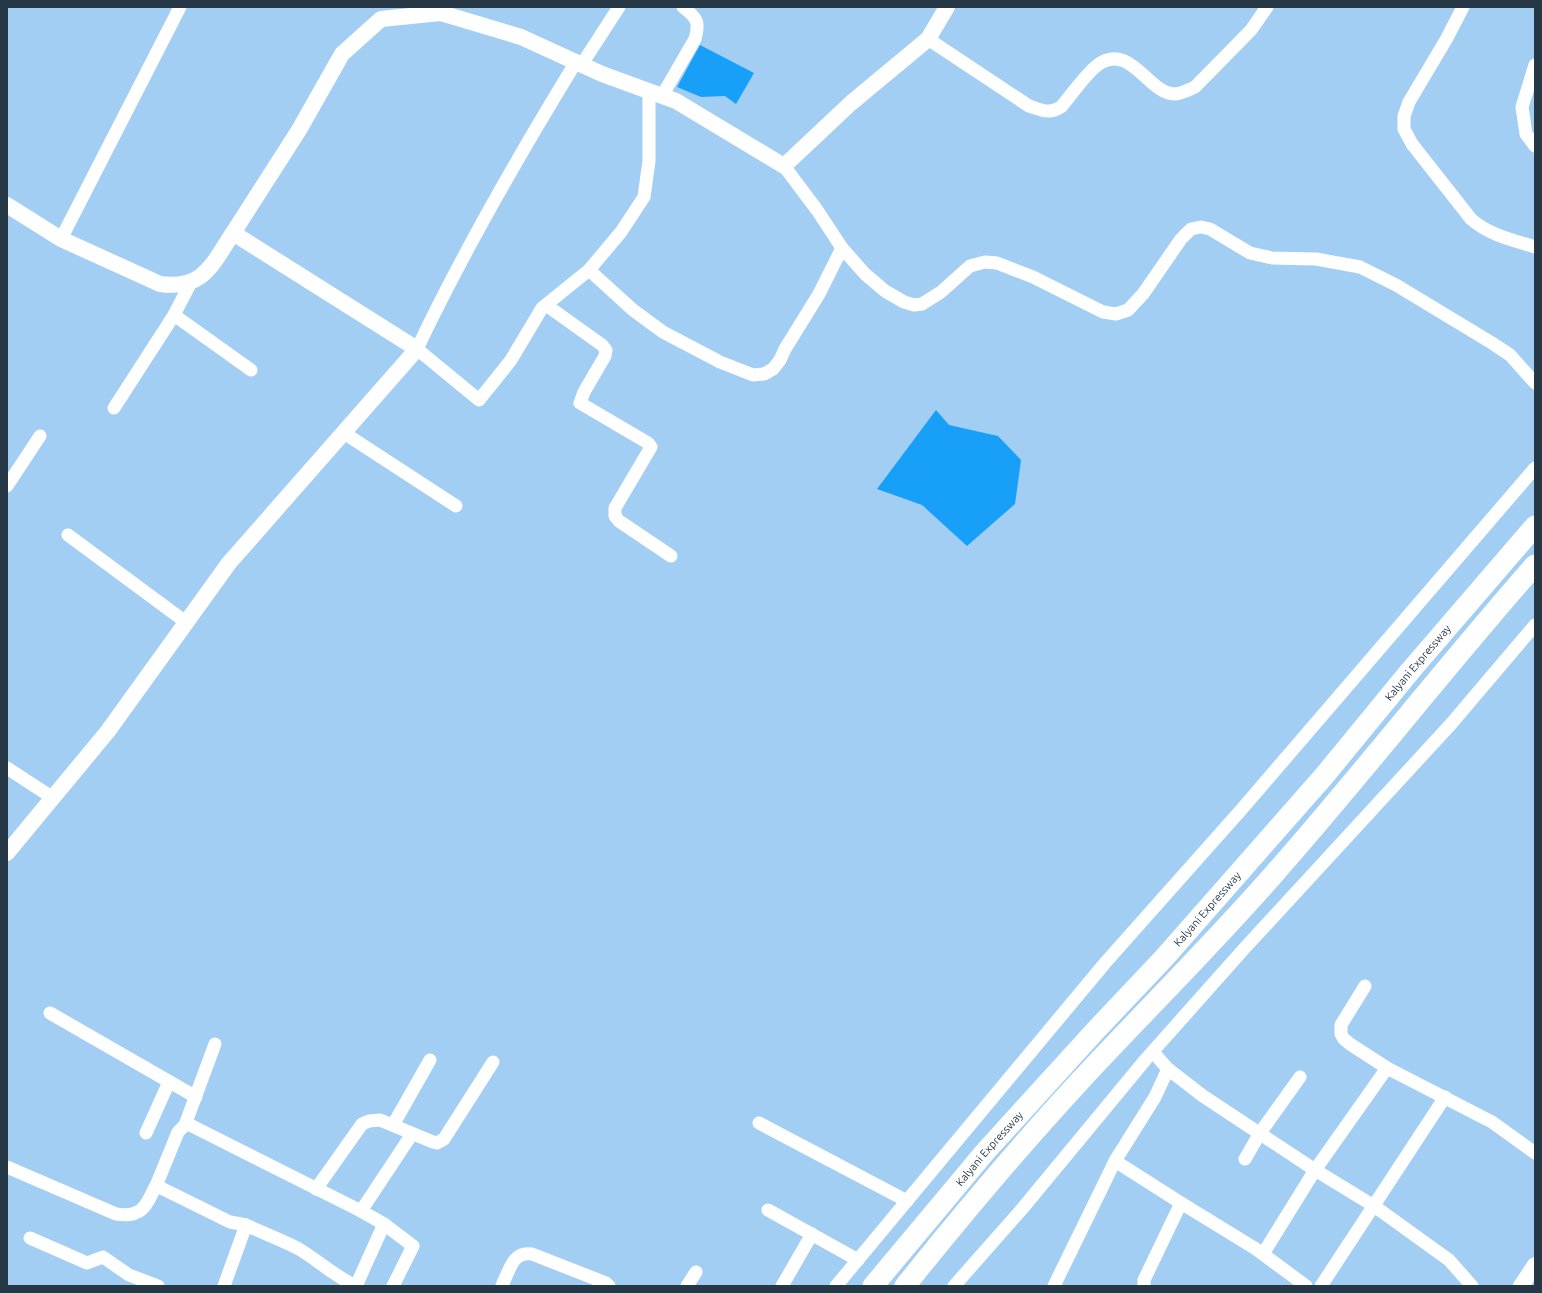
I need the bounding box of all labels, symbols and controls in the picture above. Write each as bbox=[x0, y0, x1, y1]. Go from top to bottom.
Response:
street label: Kalyani Expressway bbox=[1382, 622, 1454, 703]
street label: Kalyani Expressway bbox=[1171, 869, 1244, 949]
street label: Kalyani Expressway bbox=[953, 1108, 1026, 1188]

